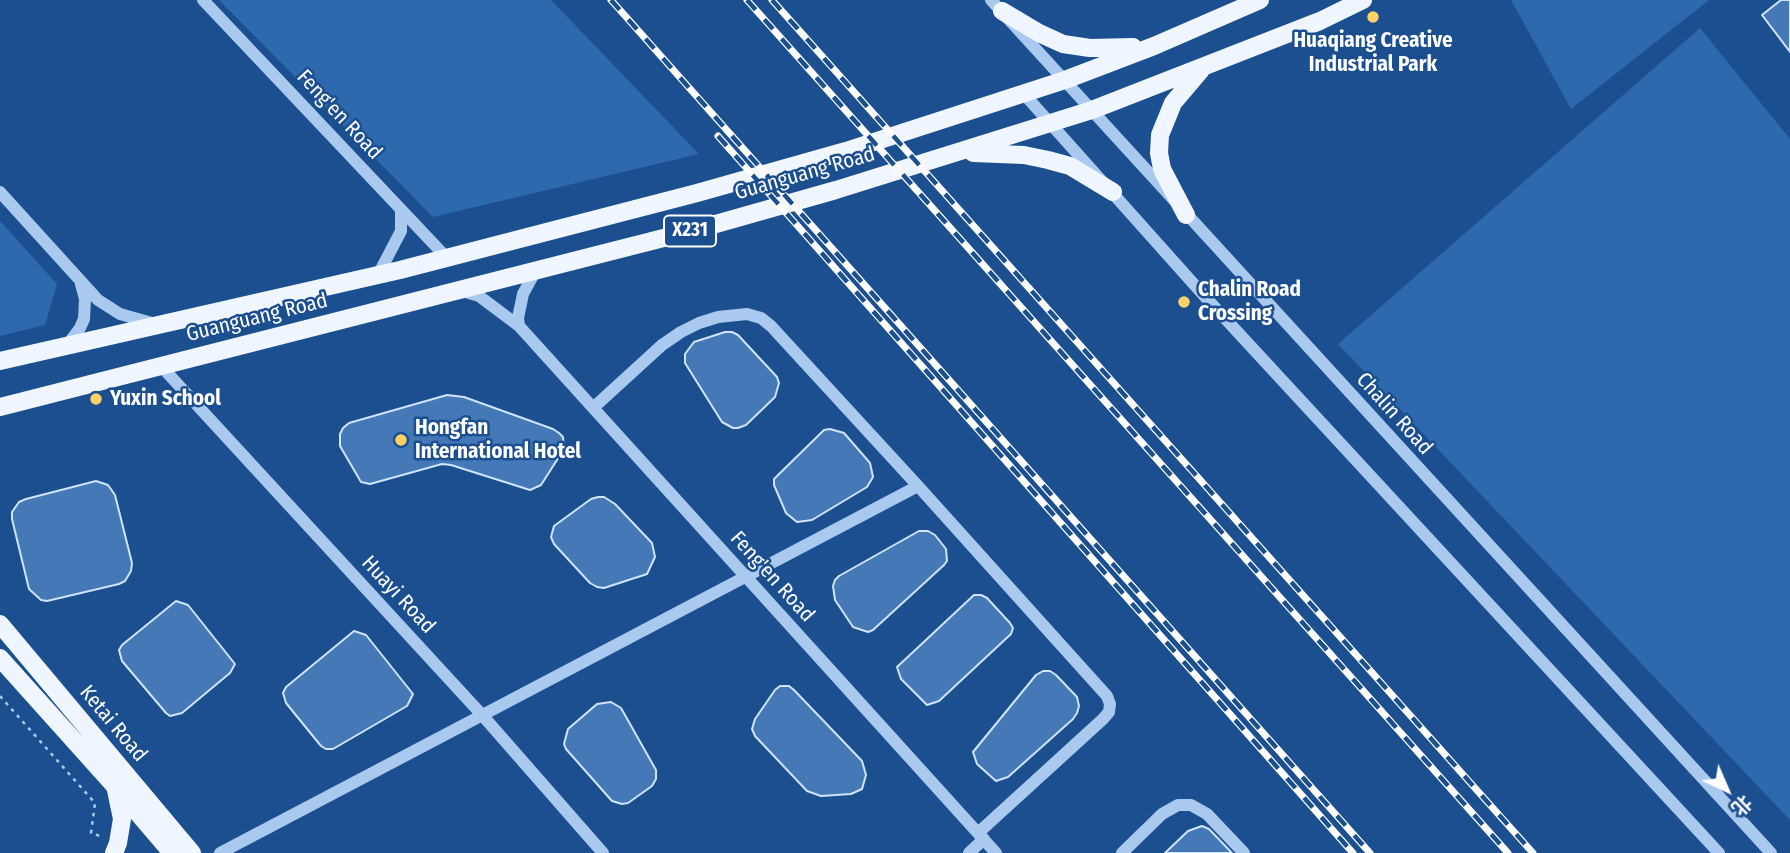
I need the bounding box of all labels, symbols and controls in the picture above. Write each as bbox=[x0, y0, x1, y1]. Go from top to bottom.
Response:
marker: Huaqiang Creative Industrial Park bbox=[1365, 9, 1381, 25]
place label: Huaqiang Creative Industrial Park bbox=[1293, 28, 1453, 78]
street label: Feng'en Road bbox=[291, 65, 387, 165]
street label: Guanguang Road bbox=[732, 142, 878, 206]
road number: X231 bbox=[664, 216, 716, 246]
place label: Chalin Road Crossing bbox=[1198, 277, 1301, 327]
street label: Guanguang Road bbox=[184, 288, 330, 348]
marker: Chalin Road Crossing bbox=[1176, 294, 1192, 310]
street label: Chalin Road bbox=[1351, 368, 1437, 460]
place label: Yuxin School bbox=[110, 386, 221, 412]
marker: Yuxin School bbox=[88, 391, 104, 407]
place label: Hongfan International Hotel bbox=[415, 415, 581, 465]
marker: Hongfan International Hotel bbox=[393, 432, 409, 448]
street label: Feng'en Road bbox=[725, 526, 819, 628]
street label: Huayi Road bbox=[356, 551, 440, 639]
street label: Ketai Road bbox=[74, 681, 152, 767]
north arrow bbox=[1692, 755, 1762, 825]
text: 北 bbox=[1727, 791, 1757, 820]

